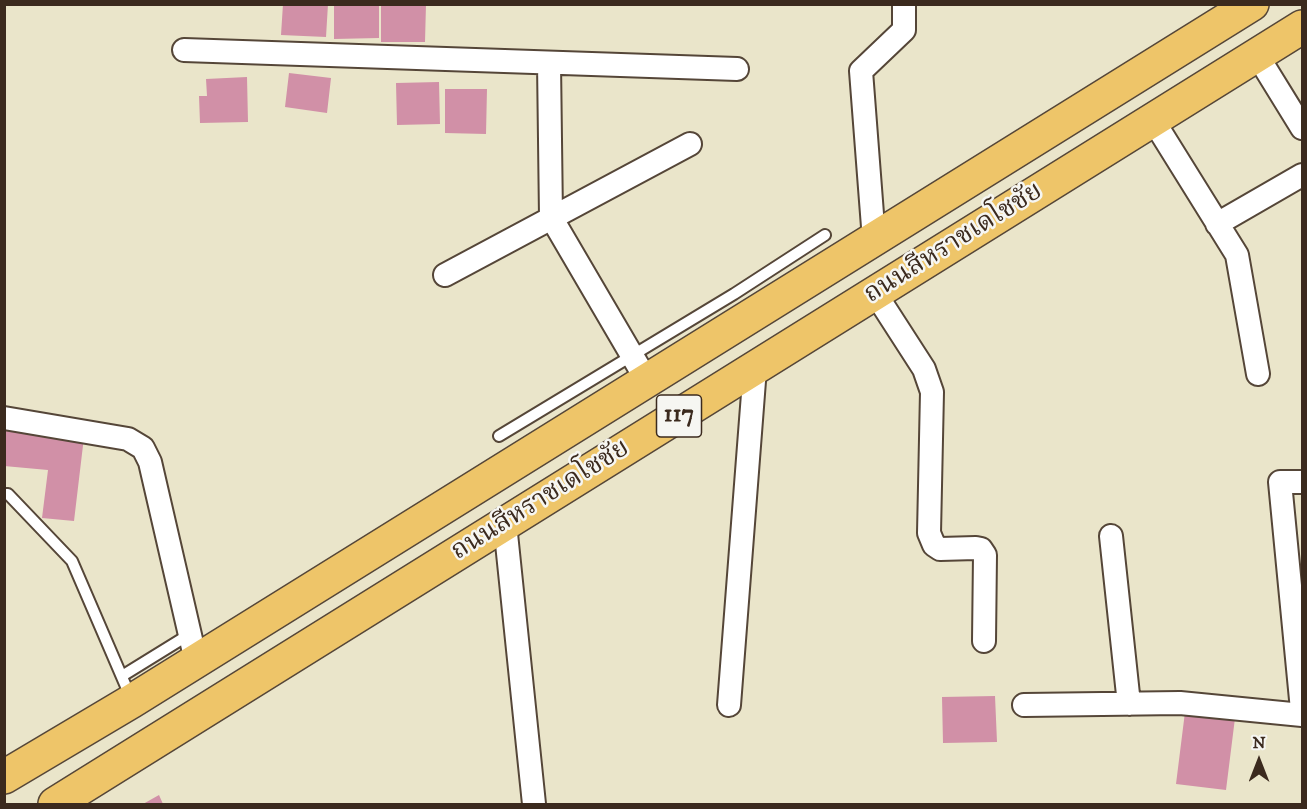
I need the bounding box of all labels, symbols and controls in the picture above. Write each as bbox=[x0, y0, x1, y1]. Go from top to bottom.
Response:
street label: ถนนสีหราชเดโชชัย bbox=[859, 177, 1049, 311]
road number: 117 bbox=[656, 395, 702, 437]
street label: ถนนสีหราชเดโชชัย bbox=[446, 434, 636, 568]
north arrow bbox=[1229, 731, 1289, 791]
text: N bbox=[1252, 733, 1266, 753]

